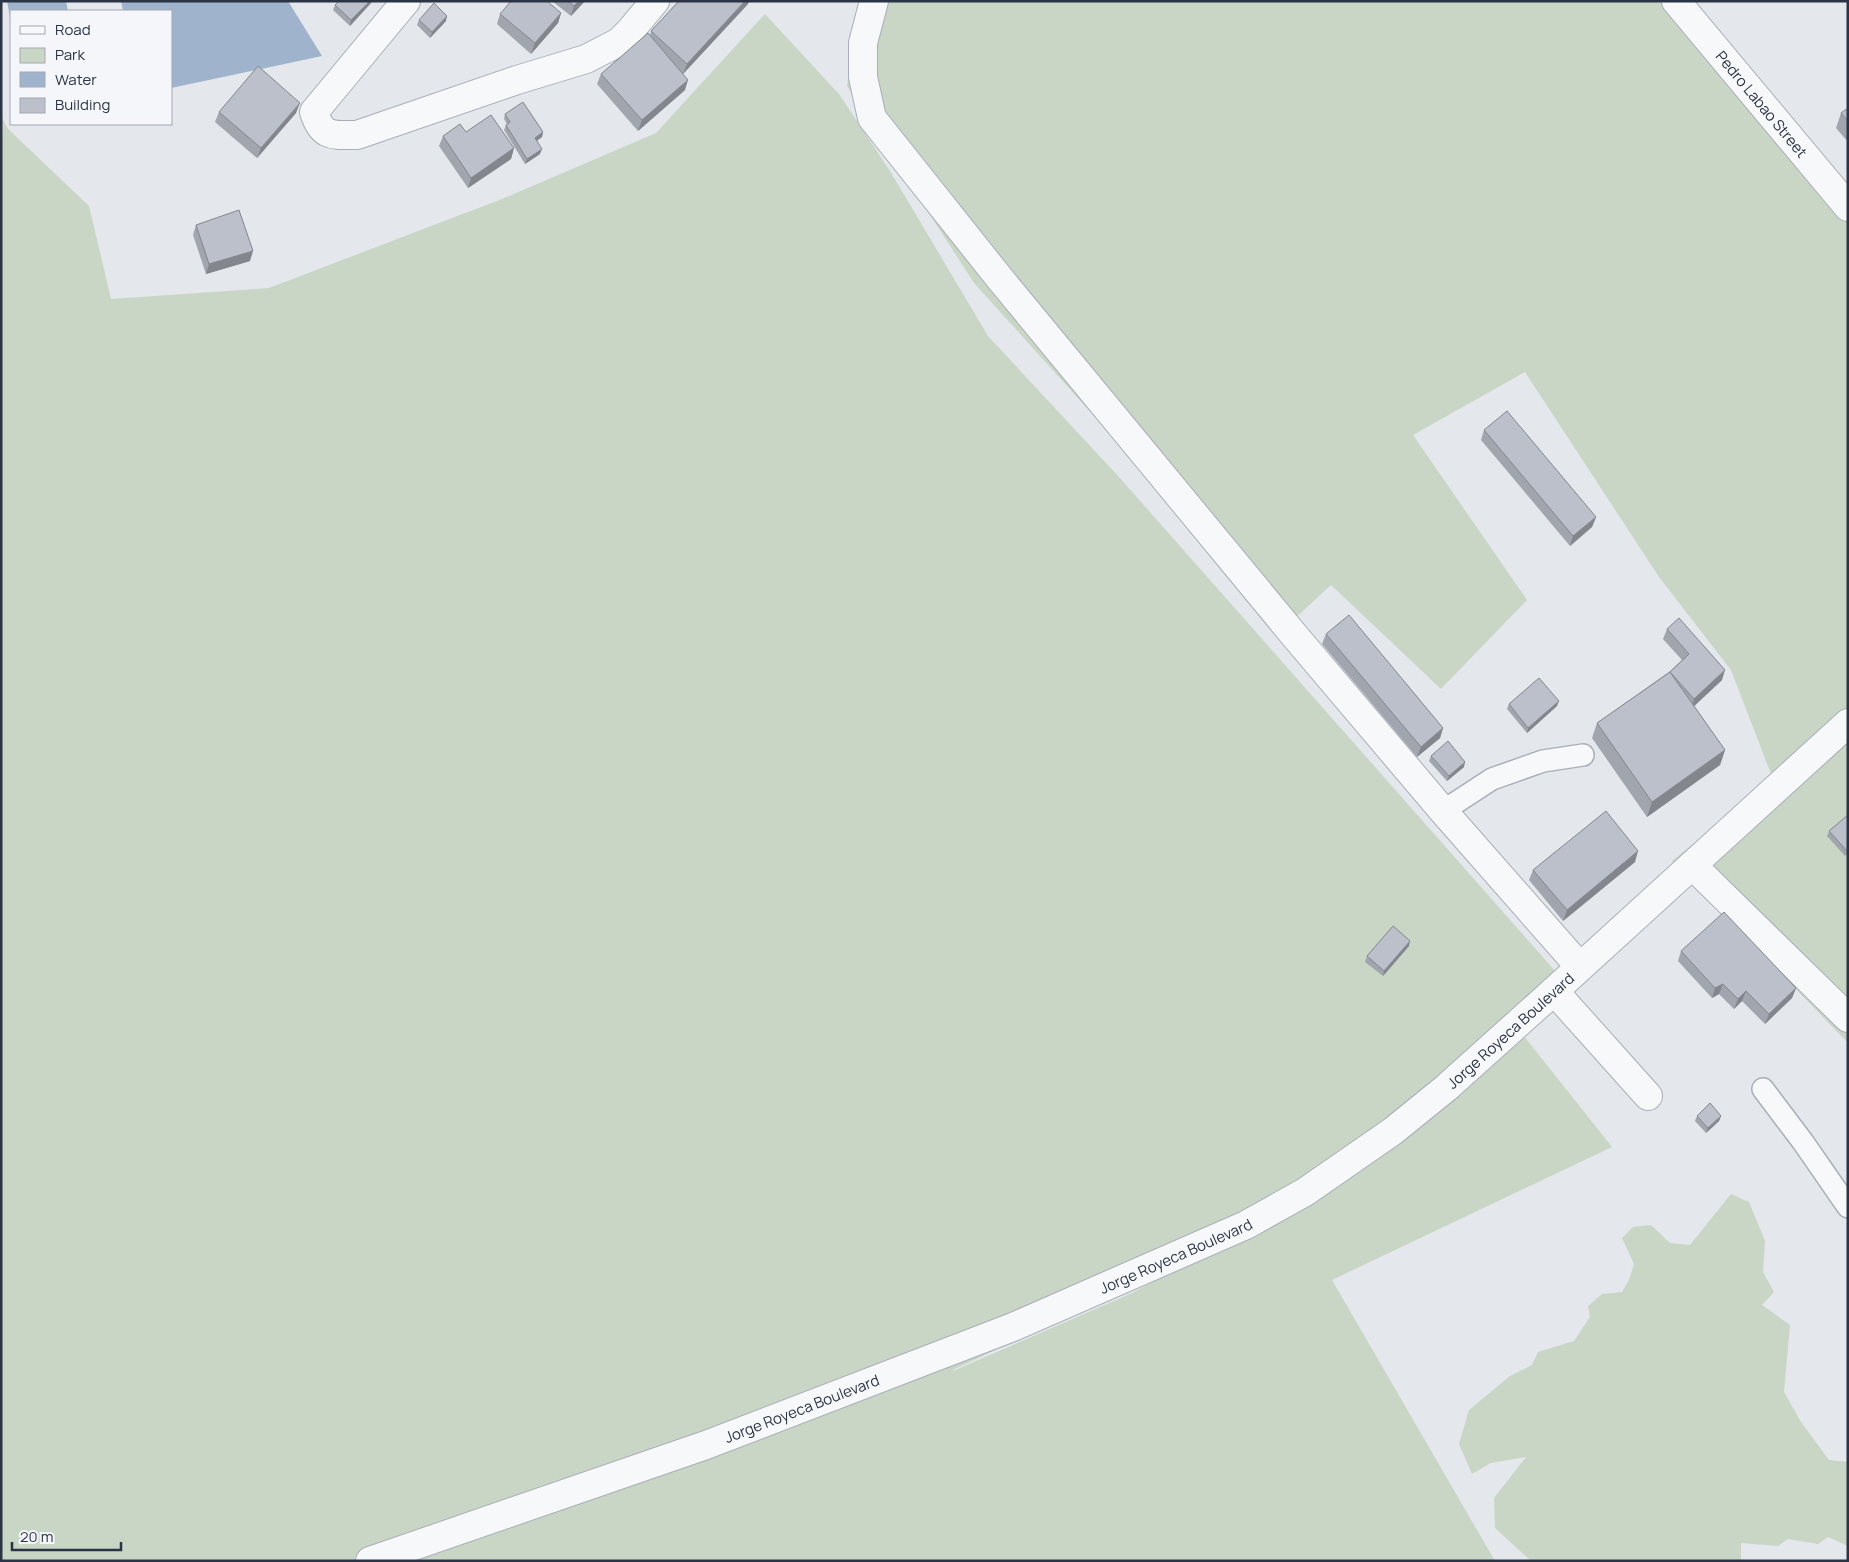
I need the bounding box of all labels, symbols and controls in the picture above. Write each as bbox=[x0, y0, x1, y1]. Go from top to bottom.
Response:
legend bbox=[10, 10, 172, 125]
text: Road bbox=[55, 19, 91, 40]
text: Park bbox=[55, 44, 85, 65]
street label: Pedro Labao Street bbox=[1711, 46, 1813, 162]
text: Water bbox=[55, 69, 97, 90]
text: Building bbox=[55, 94, 110, 115]
street label: Jorge Royeca Boulevard bbox=[1442, 967, 1578, 1093]
street label: Jorge Royeca Boulevard bbox=[1096, 1213, 1256, 1298]
street label: Jorge Royeca Boulevard bbox=[721, 1369, 882, 1447]
scale bar bbox=[12, 1520, 121, 1552]
text: 20 m bbox=[20, 1526, 53, 1547]

